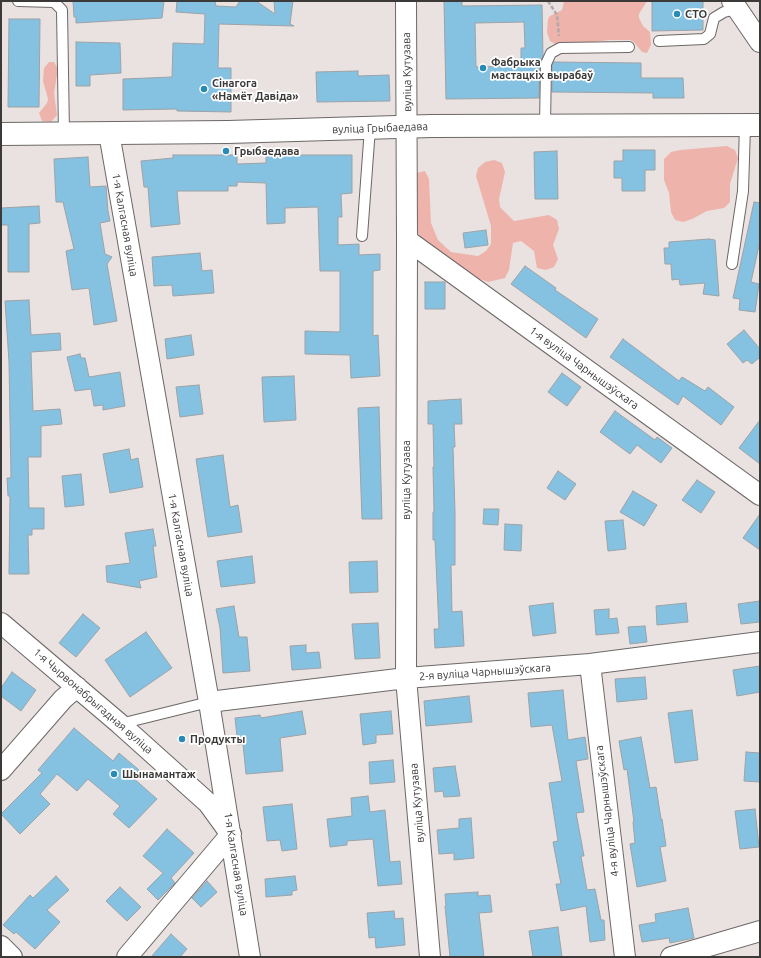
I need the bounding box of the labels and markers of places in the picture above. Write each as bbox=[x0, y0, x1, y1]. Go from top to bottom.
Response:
place label: СТО bbox=[685, 7, 707, 21]
marker: СТО bbox=[672, 9, 682, 19]
place label: Фабрыка мастацкіх вырабаў bbox=[491, 55, 593, 81]
marker: Фабрыка мастацкіх вырабаў bbox=[478, 63, 488, 73]
place label: Сінагога «Намёт Давіда» bbox=[212, 76, 299, 102]
marker: Сінагога «Намёт Давіда» bbox=[199, 84, 209, 94]
place label: Грыбаедава bbox=[234, 144, 300, 158]
marker: Грыбаедава bbox=[221, 146, 231, 156]
place label: Продукты bbox=[190, 732, 245, 746]
marker: Продукты bbox=[177, 734, 187, 744]
place label: Шынамантаж bbox=[122, 767, 196, 781]
marker: Шынамантаж bbox=[109, 769, 119, 779]

